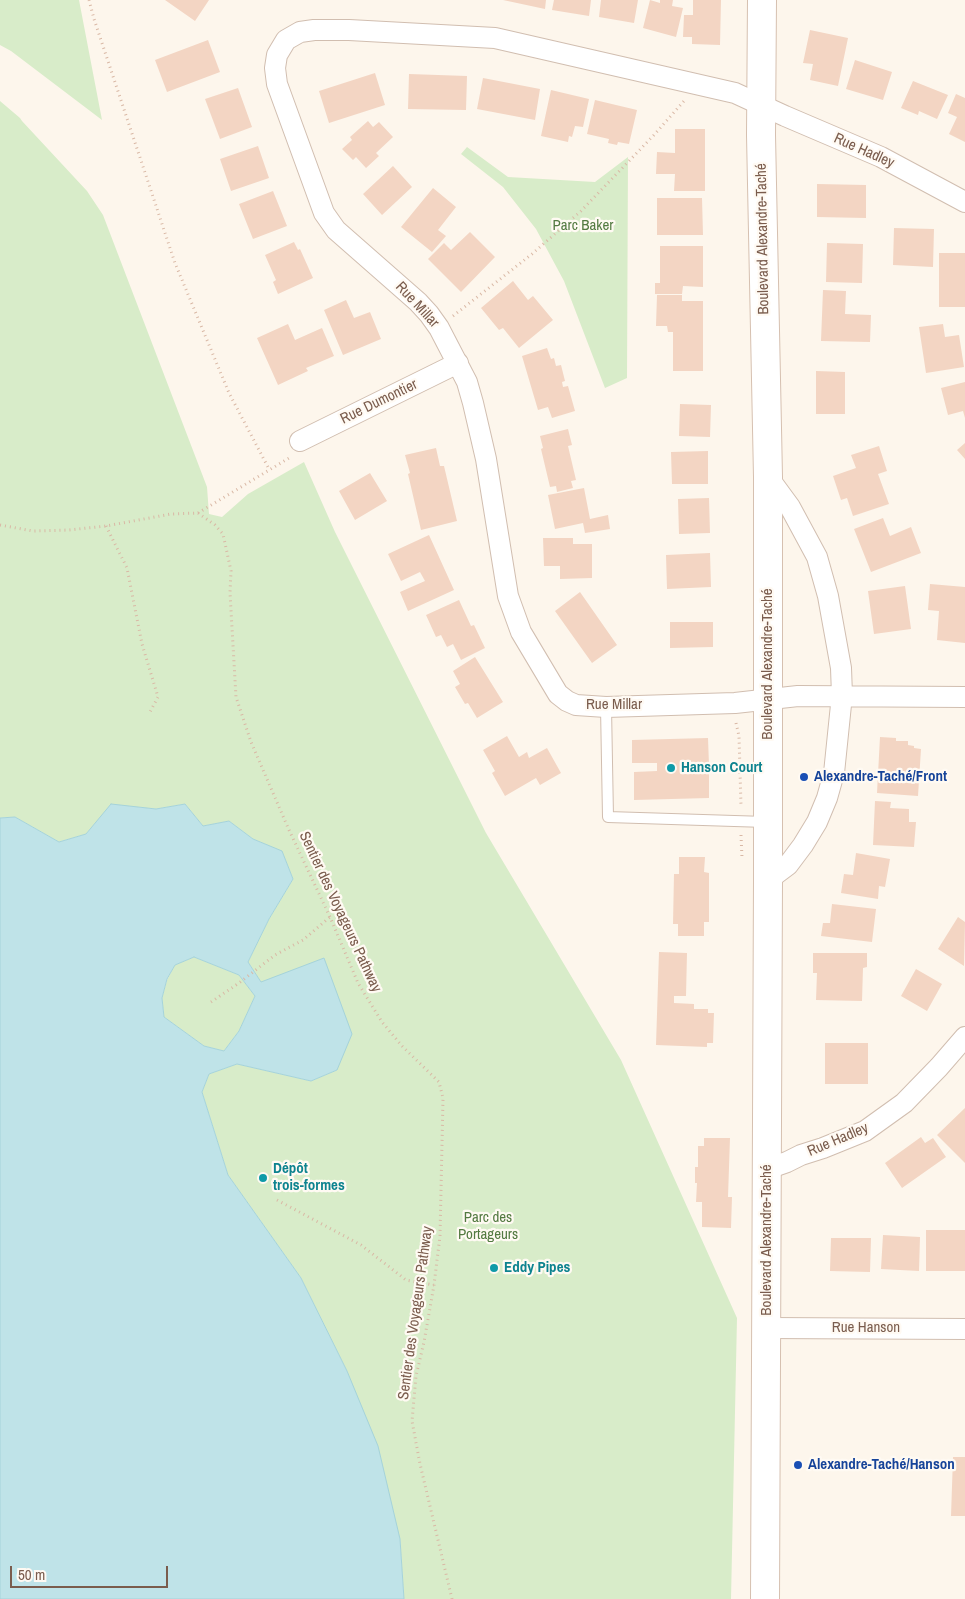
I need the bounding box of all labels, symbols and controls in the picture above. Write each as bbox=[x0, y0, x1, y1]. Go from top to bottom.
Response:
street label: Rue Hadley bbox=[831, 130, 897, 172]
street label: Boulevard Alexandre-Taché bbox=[753, 163, 773, 315]
park label: Parc Baker bbox=[553, 217, 613, 235]
street label: Rue Millar bbox=[391, 278, 443, 332]
street label: Rue Dumontier bbox=[338, 376, 420, 428]
street label: Boulevard Alexandre-Taché bbox=[759, 588, 777, 740]
street label: Rue Millar bbox=[586, 696, 642, 714]
place label: Hanson Court bbox=[681, 759, 762, 777]
marker: Hanson Court bbox=[665, 762, 677, 774]
place label: Alexandre-Taché/Front bbox=[814, 768, 947, 786]
marker: Alexandre-Taché/Front bbox=[798, 771, 810, 783]
street label: Sentier des Voyageurs Pathway bbox=[295, 829, 385, 995]
street label: Rue Hadley bbox=[805, 1119, 871, 1161]
place label: Dépôt trois-formes bbox=[273, 1160, 345, 1195]
street label: Boulevard Alexandre-Taché bbox=[758, 1164, 776, 1316]
marker: Dépôt trois-formes bbox=[257, 1172, 269, 1184]
park label: Parc des Portageurs bbox=[458, 1209, 518, 1244]
street label: Sentier des Voyageurs Pathway bbox=[395, 1225, 437, 1401]
place label: Eddy Pipes bbox=[504, 1259, 570, 1277]
marker: Eddy Pipes bbox=[488, 1262, 500, 1274]
street label: Rue Hanson bbox=[832, 1319, 900, 1337]
place label: Alexandre-Taché/Hanson bbox=[808, 1456, 955, 1474]
marker: Alexandre-Taché/Hanson bbox=[792, 1459, 804, 1471]
scale bar bbox=[12, 1556, 170, 1588]
text: 50 m bbox=[18, 1564, 45, 1585]

